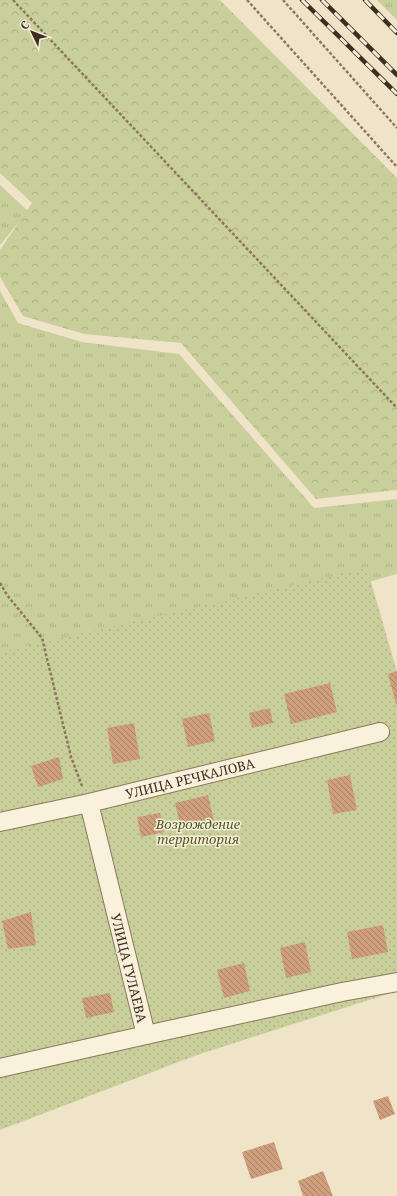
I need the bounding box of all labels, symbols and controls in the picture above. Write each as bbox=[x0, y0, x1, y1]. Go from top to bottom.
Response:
north arrow bbox=[12, 12, 52, 52]
text: С bbox=[16, 17, 32, 33]
street label: УЛИЦА РЕЧКАЛОВА bbox=[124, 754, 257, 803]
park label: Возрождение территория bbox=[155, 815, 241, 848]
street label: УЛИЦА ГУЛАЕВА bbox=[107, 912, 151, 1025]

